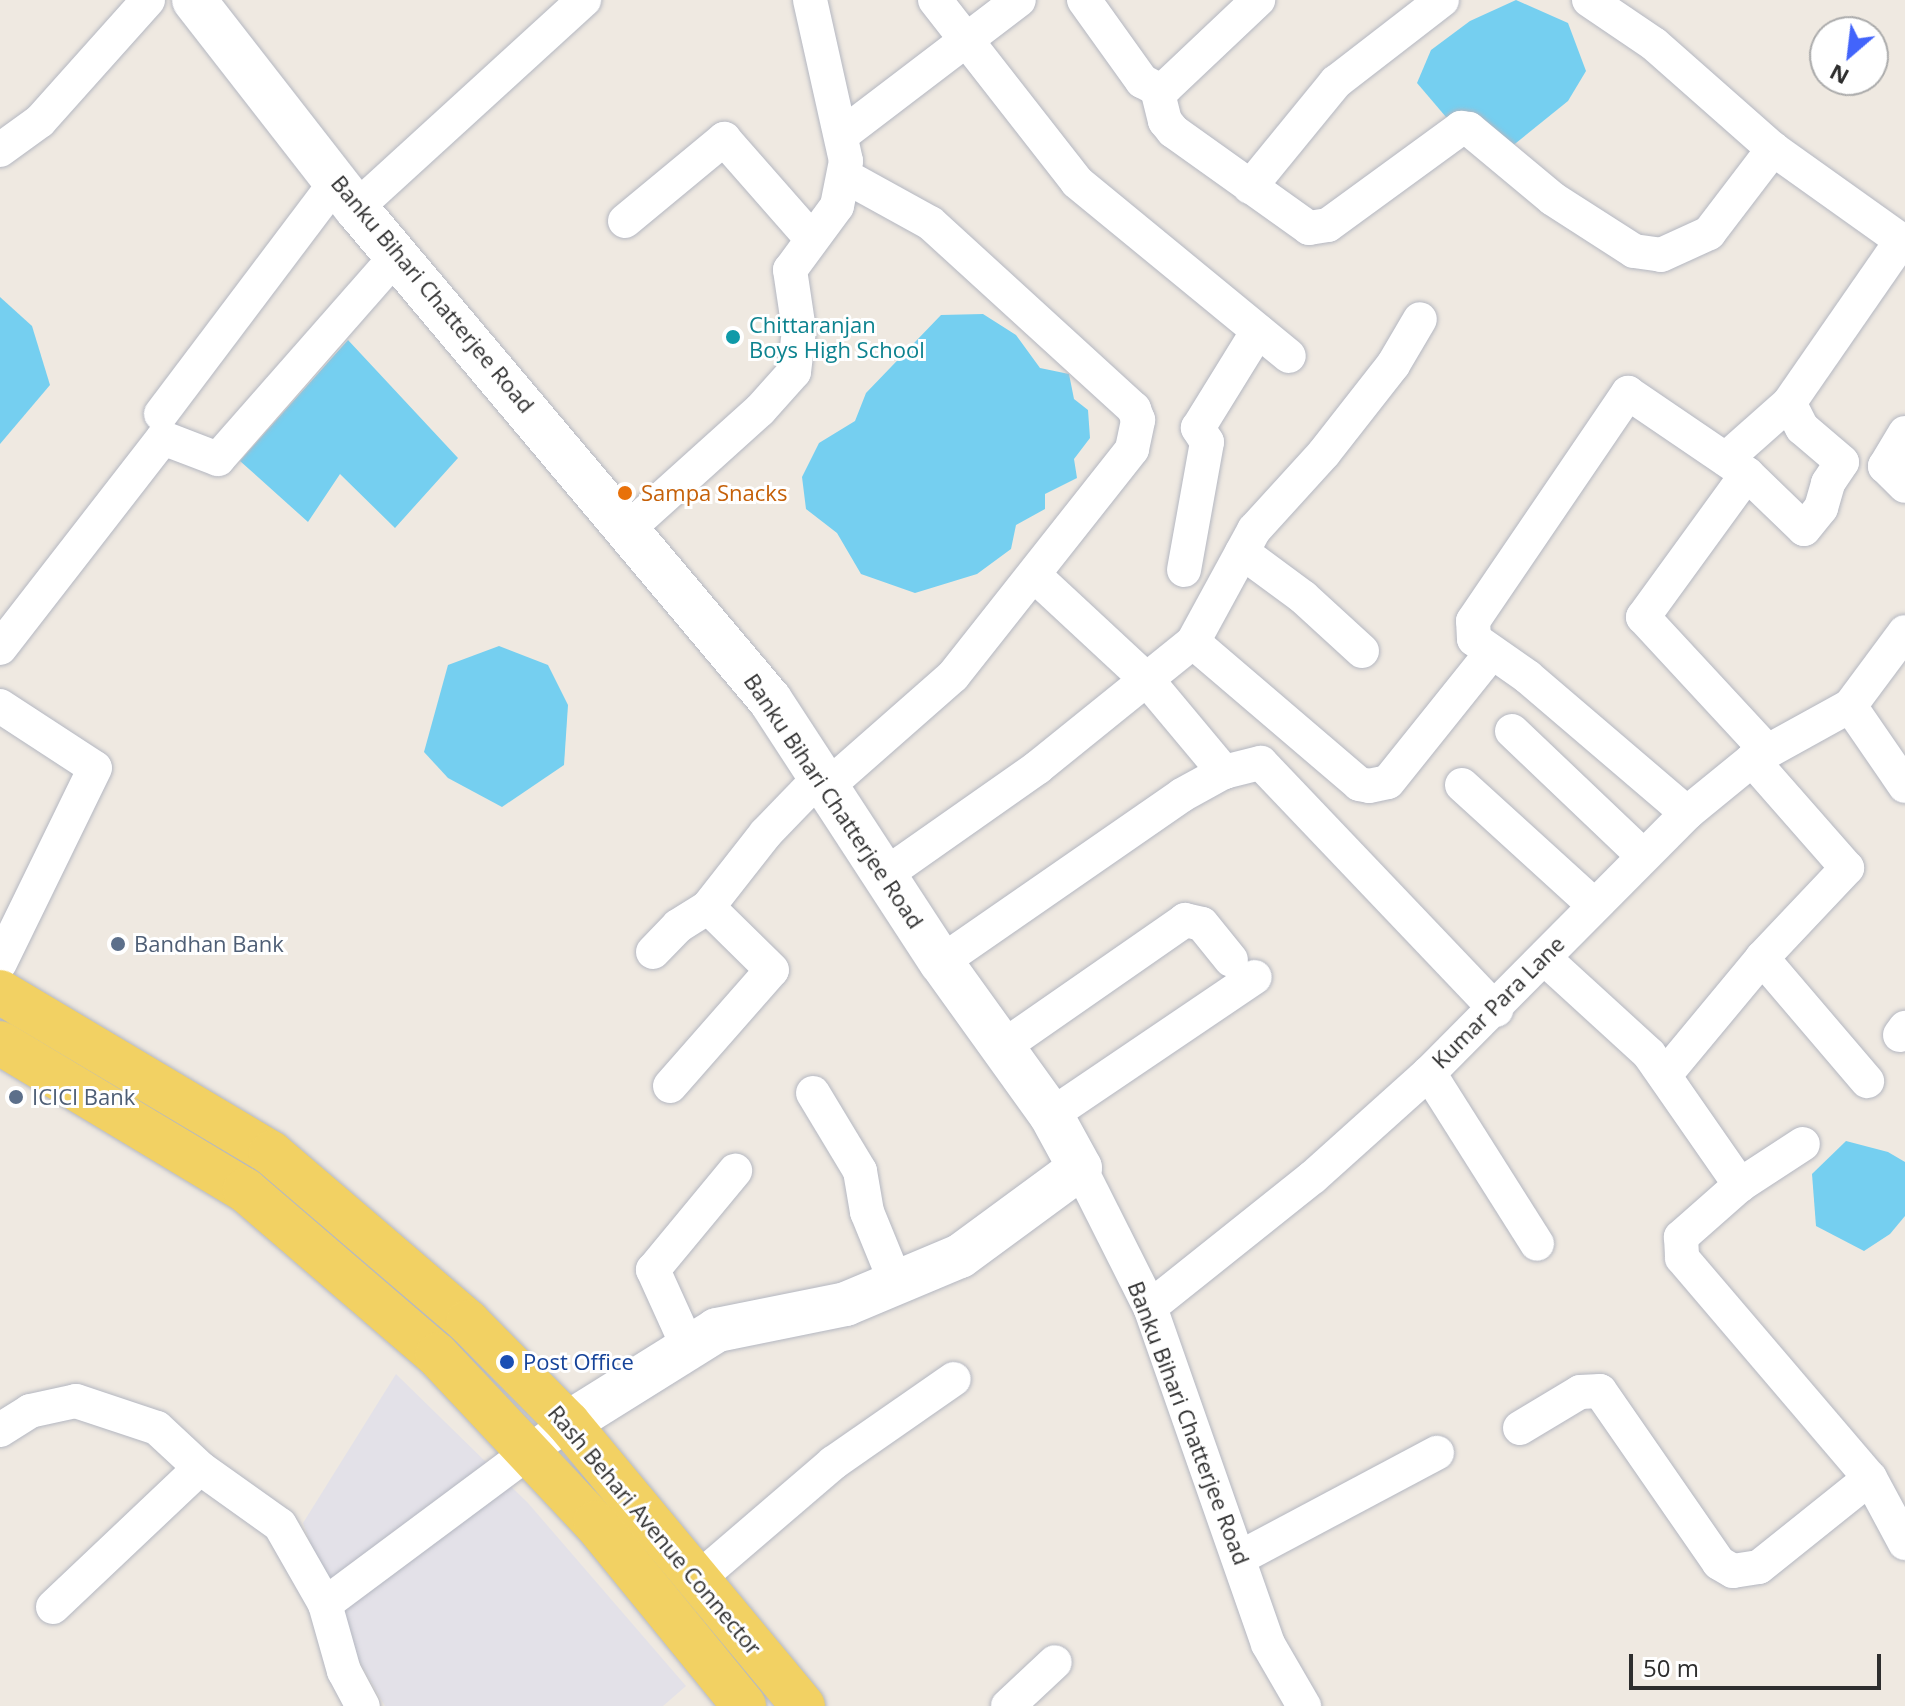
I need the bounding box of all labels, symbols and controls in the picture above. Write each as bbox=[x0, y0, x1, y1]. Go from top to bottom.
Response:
north arrow bbox=[1809, 16, 1889, 96]
text: N bbox=[1824, 58, 1854, 93]
street label: Banku Bihari Chatterjee Road bbox=[326, 170, 540, 418]
place label: Chittaranjan Boys High School bbox=[749, 311, 925, 362]
marker: Chittaranjan Boys High School bbox=[724, 328, 742, 346]
place label: Sampa Snacks bbox=[641, 480, 787, 506]
marker: Sampa Snacks bbox=[616, 484, 634, 502]
street label: Banku Bihari Chatterjee Road bbox=[739, 669, 929, 933]
street label: Kumar Para Lane bbox=[1426, 930, 1570, 1074]
place label: Bandhan Bank bbox=[134, 931, 284, 957]
marker: Bandhan Bank bbox=[109, 935, 127, 953]
place label: ICICI Bank bbox=[32, 1084, 135, 1110]
marker: ICICI Bank bbox=[7, 1088, 25, 1106]
street label: Banku Bihari Chatterjee Road bbox=[1123, 1278, 1255, 1568]
place label: Post Office bbox=[523, 1349, 634, 1375]
marker: Post Office bbox=[498, 1353, 516, 1371]
street label: Rash Behari Avenue Connector bbox=[543, 1400, 767, 1660]
scale bar bbox=[1633, 1638, 1885, 1688]
text: 50 m bbox=[1643, 1651, 1699, 1684]

